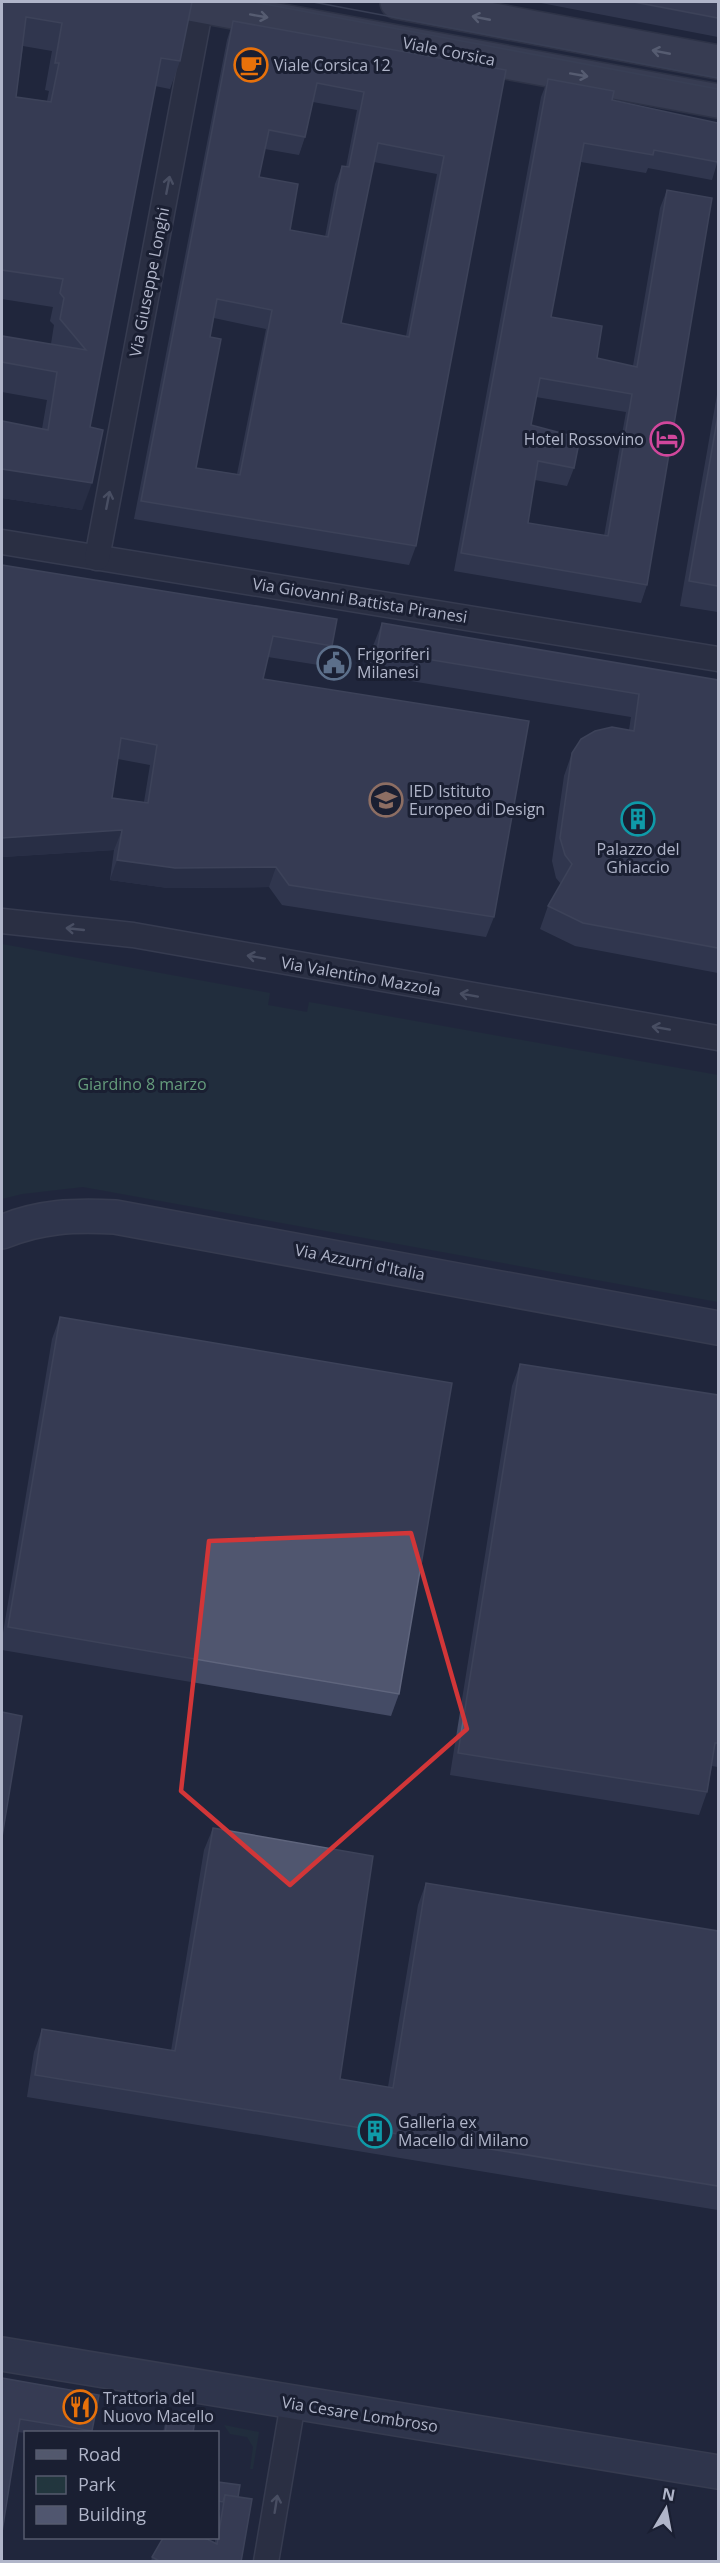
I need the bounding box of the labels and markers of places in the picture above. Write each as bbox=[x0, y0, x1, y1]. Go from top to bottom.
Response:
cafe icon: Viale Corsica 12 bbox=[233, 47, 269, 83]
place label: Viale Corsica 12 bbox=[274, 54, 391, 76]
hotel icon: Hotel Rossovino bbox=[649, 421, 685, 457]
place label: Hotel Rossovino bbox=[524, 428, 644, 450]
place label: Frigoriferi Milanesi bbox=[357, 643, 430, 683]
public building icon: Frigoriferi Milanesi bbox=[316, 645, 352, 681]
place label: IED Istituto Europeo di Design bbox=[409, 780, 545, 820]
school or university icon: IED Istituto Europeo di Design bbox=[368, 782, 404, 818]
building icon: Palazzo del Ghiaccio bbox=[620, 801, 656, 837]
place label: Palazzo del Ghiaccio bbox=[596, 838, 680, 878]
place label: Galleria ex Macello di Milano bbox=[398, 2111, 529, 2151]
building icon: Galleria ex Macello di Milano bbox=[357, 2113, 393, 2149]
place label: Trattoria del Nuovo Macello bbox=[103, 2387, 214, 2427]
restaurant icon: Trattoria del Nuovo Macello bbox=[62, 2389, 98, 2425]

